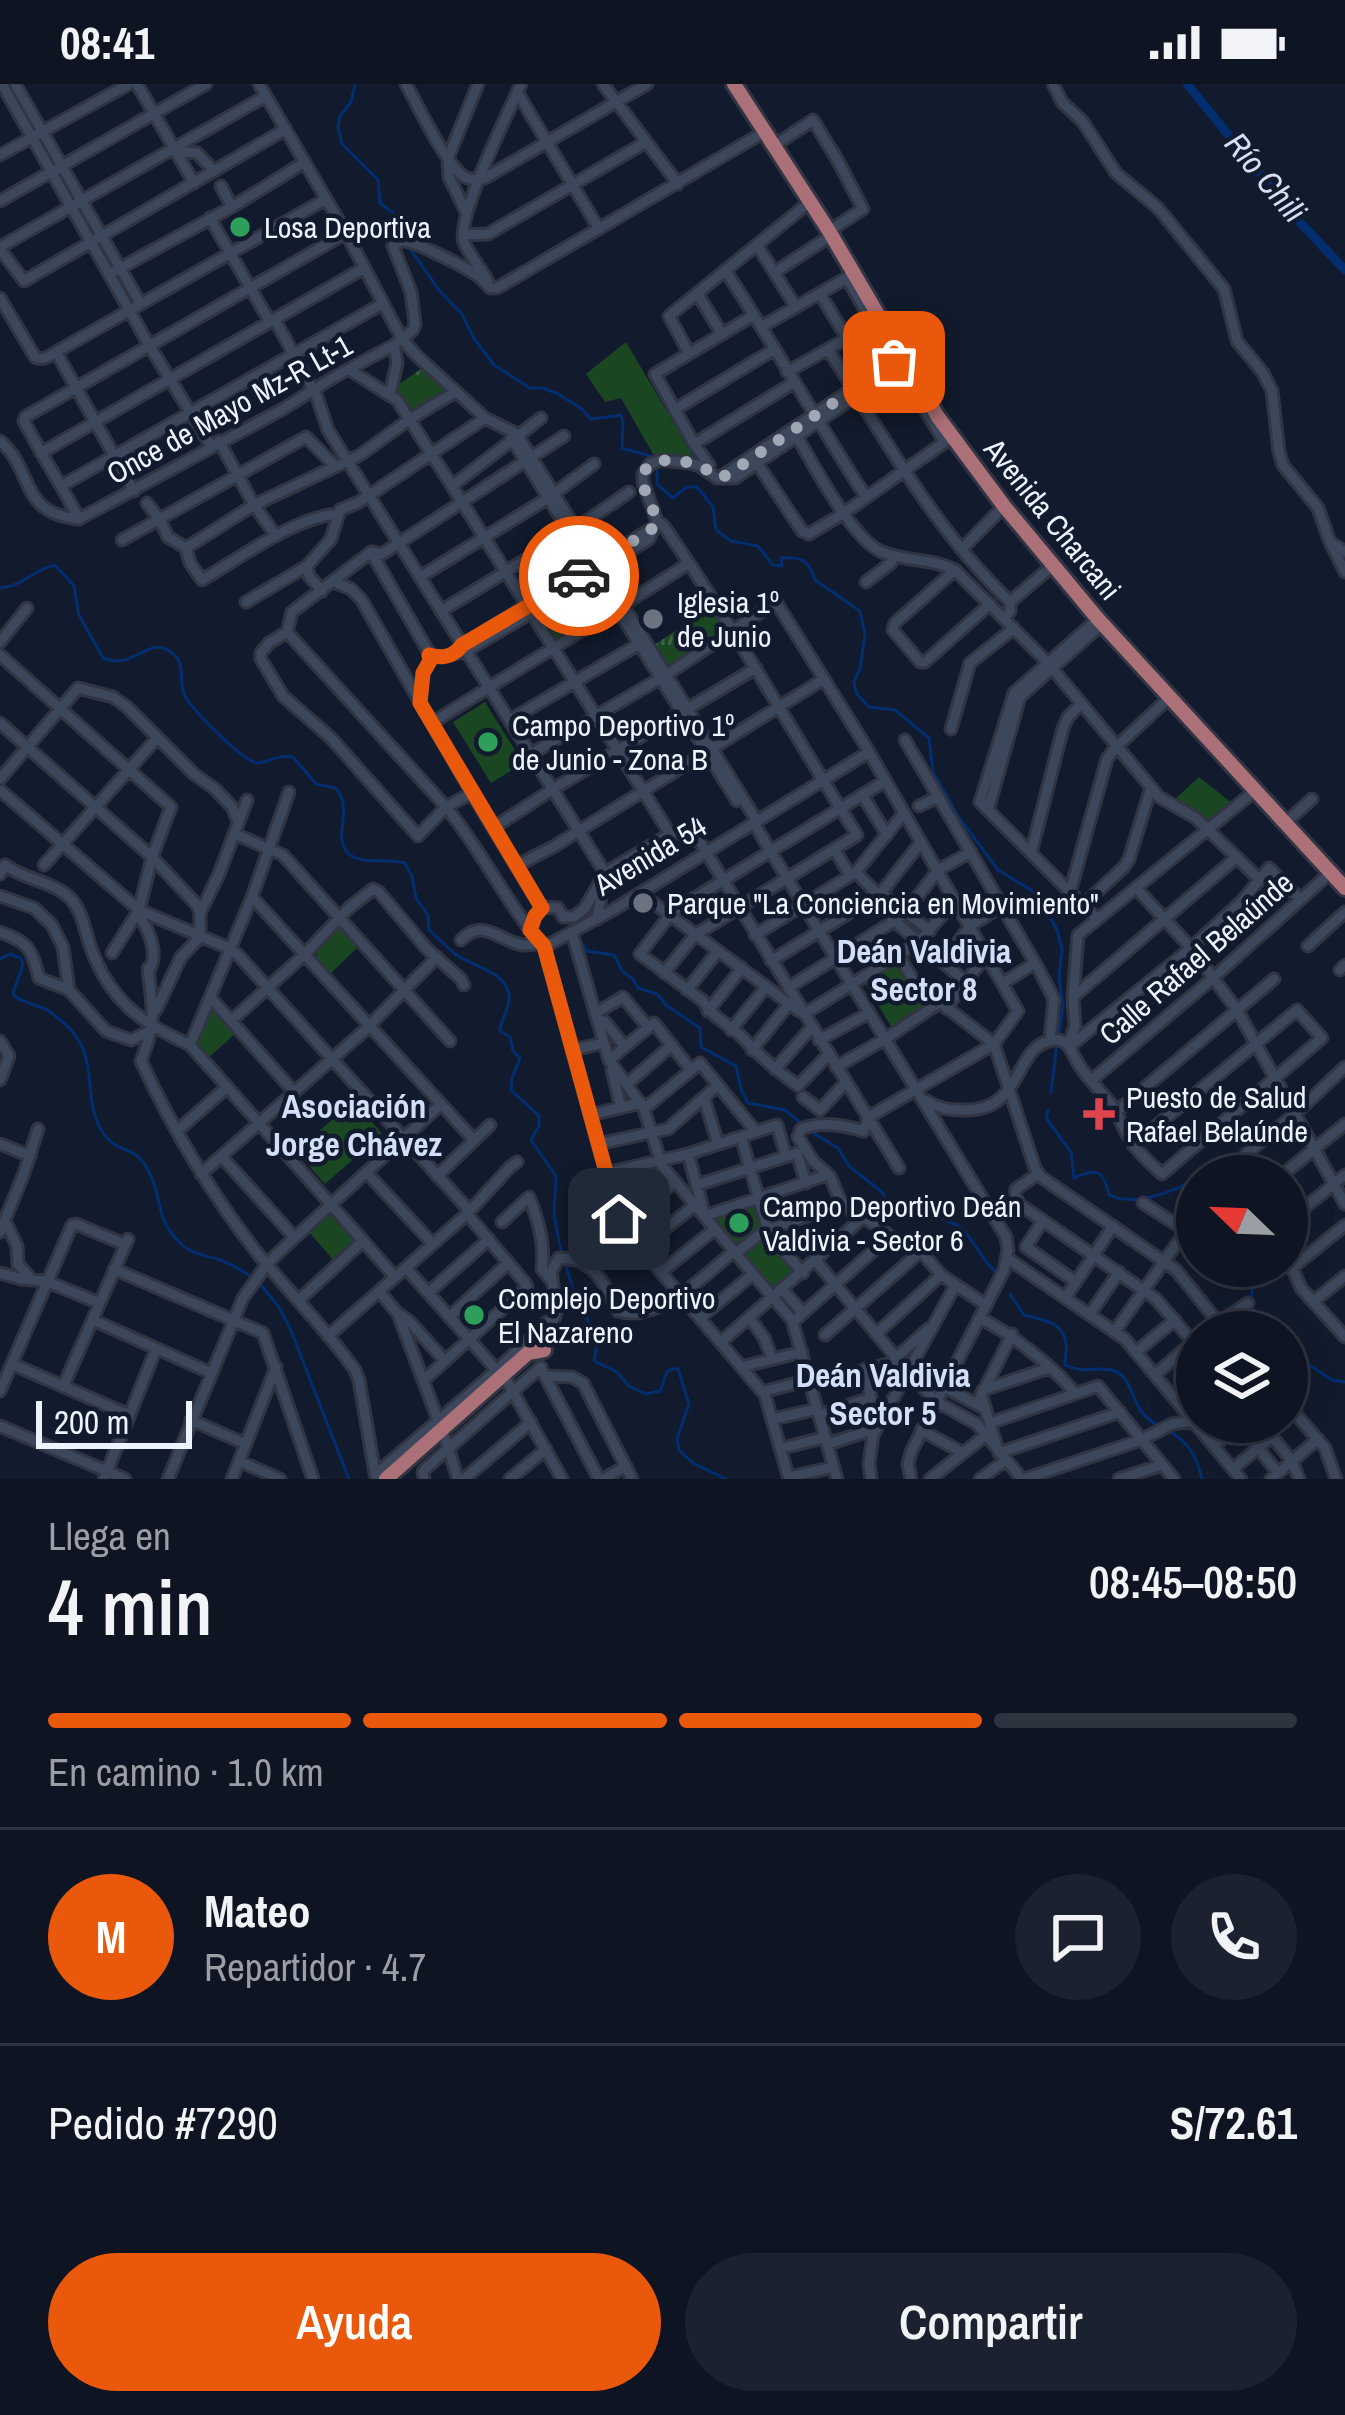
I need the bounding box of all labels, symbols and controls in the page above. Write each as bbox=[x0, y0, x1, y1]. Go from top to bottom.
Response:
text: 08:41 bbox=[60, 12, 154, 73]
water label: Río Chili bbox=[1215, 123, 1317, 232]
place label: Losa Deportiva bbox=[264, 207, 431, 247]
marker: Losa Deportiva bbox=[227, 214, 253, 240]
pin bbox=[843, 311, 945, 413]
street label: Once de Mayo Mz-R Lt-1 bbox=[99, 325, 359, 493]
icon: bag bbox=[861, 329, 927, 395]
street label: Avenida Charcani bbox=[975, 429, 1130, 608]
courier bbox=[519, 516, 639, 636]
icon: car bbox=[546, 543, 612, 609]
place label: Iglesia 1º de Junio bbox=[677, 582, 779, 656]
marker: Iglesia 1º de Junio bbox=[640, 606, 666, 632]
place label: Campo Deportivo 1º de Junio - Zona B bbox=[512, 705, 734, 779]
marker: Campo Deportivo 1º de Junio - Zona B bbox=[475, 729, 501, 755]
street label: Avenida 54 bbox=[586, 806, 714, 905]
street label: Calle Rafael Belaúnde bbox=[1091, 863, 1301, 1053]
place label: Parque "La Conciencia en Movimiento" bbox=[667, 883, 1099, 923]
marker: Parque "La Conciencia en Movimiento" bbox=[630, 890, 656, 916]
district label: Deán Valdivia Sector 8 bbox=[837, 929, 1011, 1011]
place label: Puesto de Salud Rafael Belaúnde bbox=[1126, 1077, 1308, 1151]
district label: Asociación Jorge Chávez bbox=[266, 1084, 442, 1166]
marker: Puesto de Salud Rafael Belaúnde bbox=[1083, 1098, 1115, 1130]
north arrow bbox=[1176, 1155, 1308, 1287]
map controls bbox=[1176, 1155, 1308, 1443]
pin bbox=[568, 1168, 670, 1270]
icon: home bbox=[586, 1186, 652, 1252]
place label: Campo Deportivo Deán Valdivia - Sector 6 bbox=[763, 1186, 1021, 1260]
marker: Campo Deportivo Deán Valdivia - Sector 6 bbox=[726, 1210, 752, 1236]
place label: Complejo Deportivo El Nazareno bbox=[498, 1278, 715, 1352]
marker: Complejo Deportivo El Nazareno bbox=[461, 1302, 487, 1328]
button: layers bbox=[1176, 1311, 1308, 1443]
district label: Deán Valdivia Sector 5 bbox=[796, 1353, 970, 1435]
scale bar bbox=[36, 1395, 192, 1448]
text: 200 m bbox=[54, 1400, 129, 1444]
text: Llega en bbox=[48, 1510, 171, 1562]
text: 08:45–08:50 bbox=[1089, 1551, 1297, 1612]
text: 4 min bbox=[48, 1554, 213, 1659]
text: En camino · 1.0 km bbox=[48, 1746, 324, 1798]
button: chat bbox=[1015, 1874, 1141, 2000]
button: phone bbox=[1171, 1874, 1297, 2000]
text: Mateo bbox=[204, 1880, 311, 1941]
text: M bbox=[96, 1906, 126, 1967]
text: Repartidor · 4.7 bbox=[204, 1941, 426, 1993]
text: Pedido #7290 bbox=[48, 2092, 278, 2153]
text: S/72.61 bbox=[1170, 2092, 1297, 2153]
button: Ayuda bbox=[48, 2253, 661, 2391]
button: Compartir bbox=[685, 2253, 1297, 2391]

